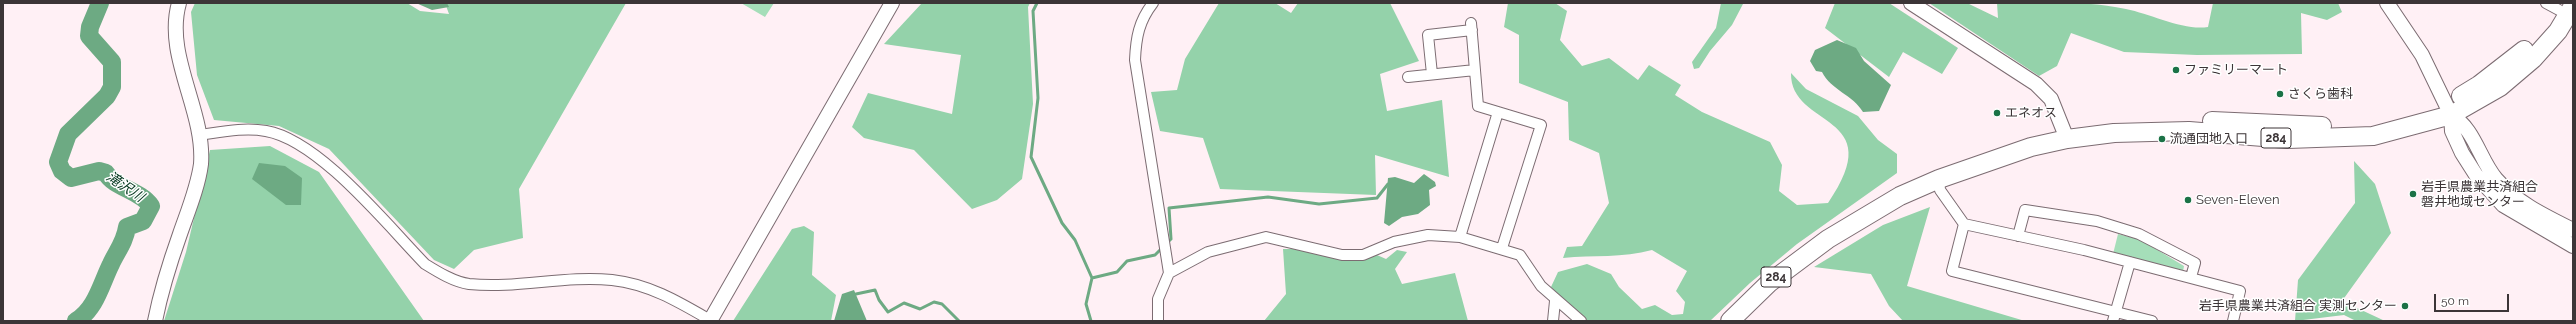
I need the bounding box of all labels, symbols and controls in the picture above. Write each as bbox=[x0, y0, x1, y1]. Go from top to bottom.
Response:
place label: ファミリーマート bbox=[2184, 62, 2288, 78]
marker: ファミリーマート bbox=[2171, 65, 2181, 75]
place label: さくら歯科 bbox=[2288, 86, 2353, 102]
marker: さくら歯科 bbox=[2275, 89, 2285, 99]
place label: エネオス bbox=[2005, 105, 2057, 121]
marker: エネオス bbox=[1992, 108, 2002, 118]
road number: 284 bbox=[2261, 128, 2291, 148]
place label: 流通団地入口 bbox=[2170, 131, 2248, 147]
marker: 流通団地入口 bbox=[2157, 134, 2167, 144]
water label: 滝沢川 bbox=[103, 168, 147, 206]
place label: 岩手県農業共済組合 磐井地域センター bbox=[2421, 179, 2538, 210]
marker: 岩手県農業共済組合 磐井地域センター bbox=[2408, 189, 2418, 199]
place label: Seven-Eleven bbox=[2196, 192, 2280, 208]
marker: Seven-Eleven bbox=[2183, 195, 2193, 205]
road number: 284 bbox=[1761, 267, 1791, 287]
scale bar bbox=[2436, 286, 2511, 312]
text: 50 m bbox=[2441, 294, 2469, 308]
place label: 岩手県農業共済組合 実測センター bbox=[2199, 298, 2397, 314]
marker: 岩手県農業共済組合 実測センター bbox=[2400, 301, 2410, 311]

